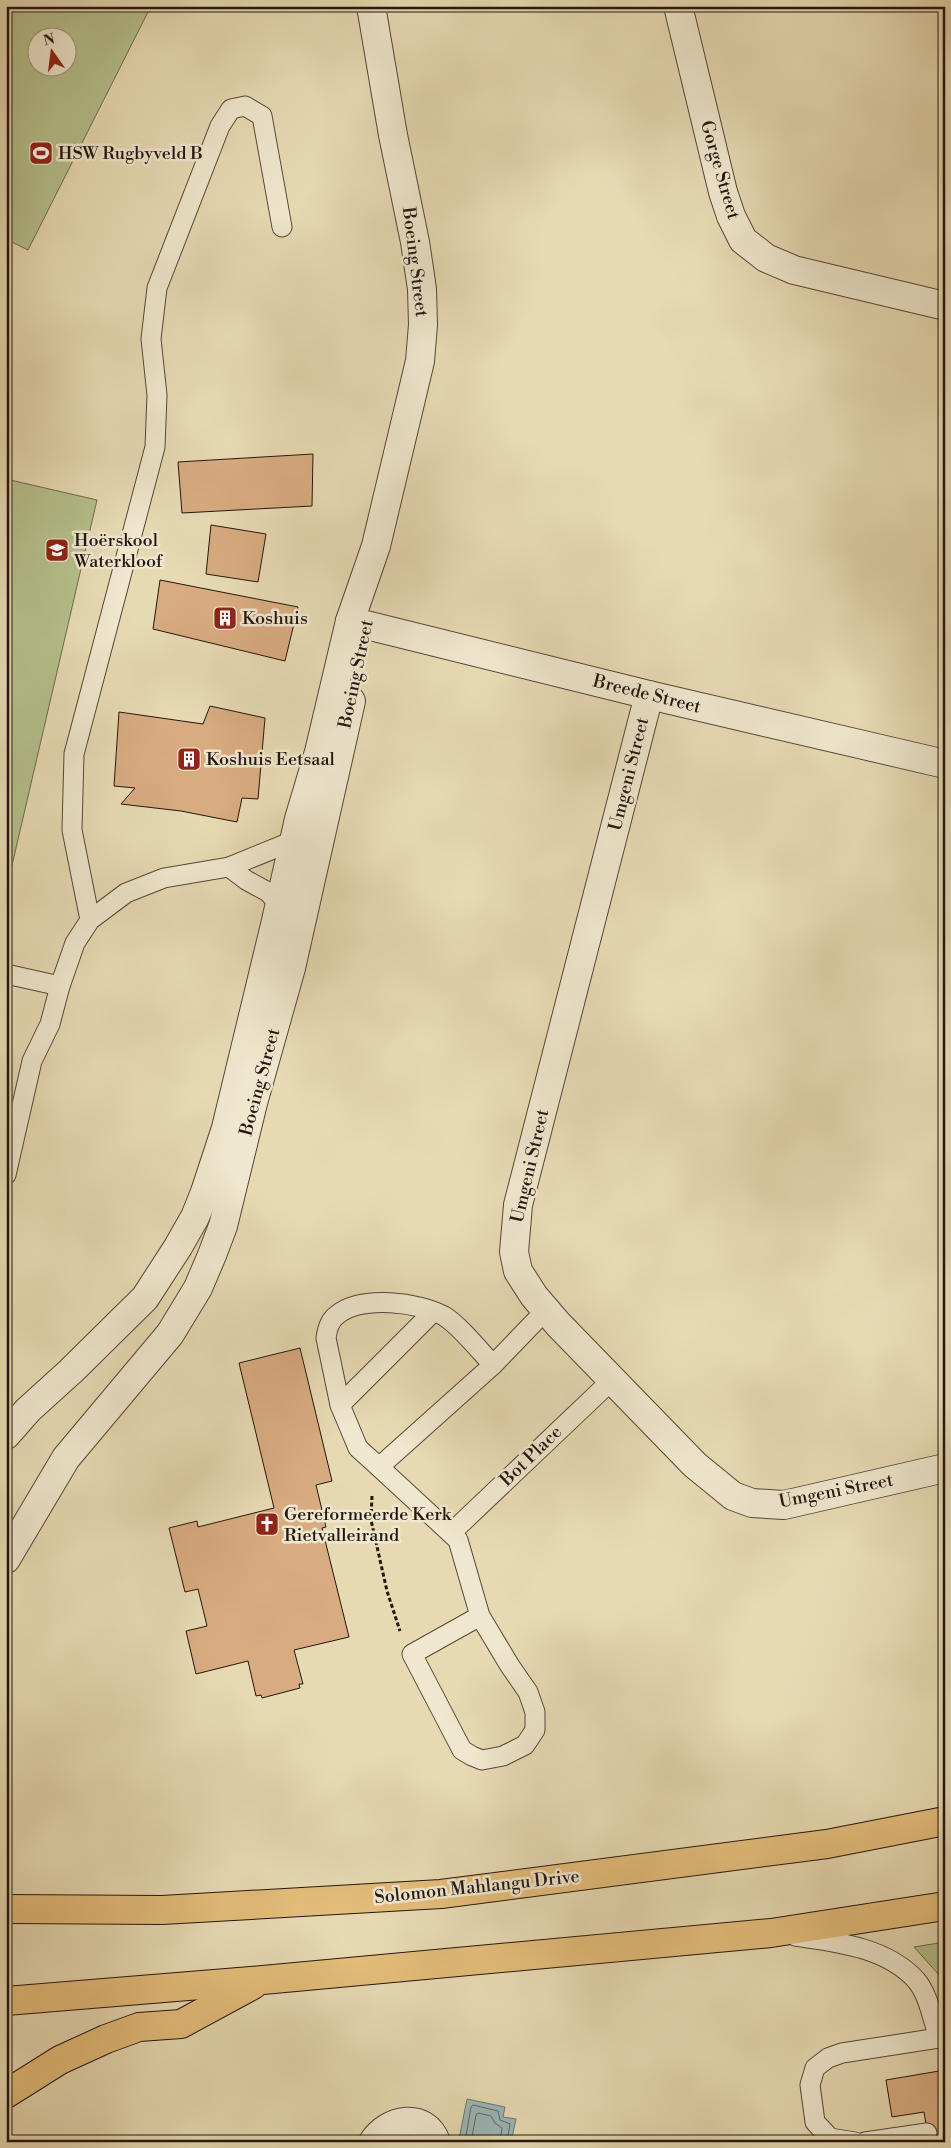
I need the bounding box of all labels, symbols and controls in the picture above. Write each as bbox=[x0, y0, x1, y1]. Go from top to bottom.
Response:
north arrow bbox=[28, 28, 78, 78]
text: N bbox=[42, 30, 57, 50]
street label: Gorge Street bbox=[695, 118, 745, 223]
sports icon: HSW Rugbyveld B bbox=[28, 140, 54, 166]
place label: HSW Rugbyveld B bbox=[58, 142, 203, 165]
street label: Boeing Street bbox=[397, 205, 433, 319]
place label: Hoërskool Waterkloof bbox=[73, 529, 164, 573]
school or university icon: Hoërskool Waterkloof bbox=[44, 537, 70, 563]
building icon: Koshuis bbox=[212, 605, 238, 631]
place label: Koshuis bbox=[242, 607, 308, 630]
street label: Boeing Street bbox=[333, 617, 379, 731]
street label: Breede Street bbox=[590, 669, 704, 719]
street label: Umgeni Street bbox=[604, 714, 654, 833]
building icon: Koshuis Eetsaal bbox=[176, 746, 202, 772]
place label: Koshuis Eetsaal bbox=[206, 748, 335, 771]
street label: Boeing Street bbox=[234, 1025, 286, 1139]
street label: Umgeni Street bbox=[506, 1106, 554, 1225]
street label: Bot Place bbox=[494, 1421, 567, 1492]
street label: Umgeni Street bbox=[777, 1469, 896, 1513]
place label: Gereformeerde Kerk Rietvalleirand bbox=[284, 1503, 453, 1547]
church icon: Gereformeerde Kerk Rietvalleirand bbox=[254, 1511, 280, 1537]
street label: Solomon Mahlangu Drive bbox=[373, 1865, 581, 1909]

